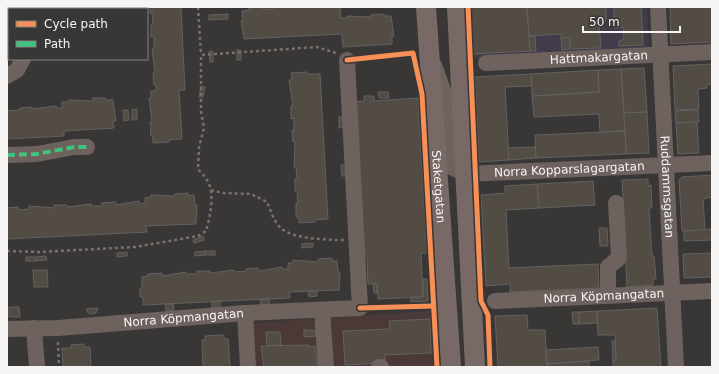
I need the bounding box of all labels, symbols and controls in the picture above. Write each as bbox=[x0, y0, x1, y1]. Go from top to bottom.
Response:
legend bbox=[8, 8, 148, 60]
scale bar bbox=[583, 8, 680, 34]
text: 50 m bbox=[589, 15, 620, 29]
text: Cycle path bbox=[44, 17, 108, 31]
text: Path bbox=[44, 37, 70, 51]
street label: Hattmakargatan bbox=[549, 48, 648, 67]
street label: Ruddammsgatan bbox=[657, 135, 677, 238]
street label: Staketgatan bbox=[429, 150, 448, 223]
street label: Norra Kopparslagargatan bbox=[494, 159, 645, 180]
street label: Norra Köpmangatan bbox=[543, 286, 665, 306]
street label: Norra Köpmangatan bbox=[123, 306, 244, 330]

